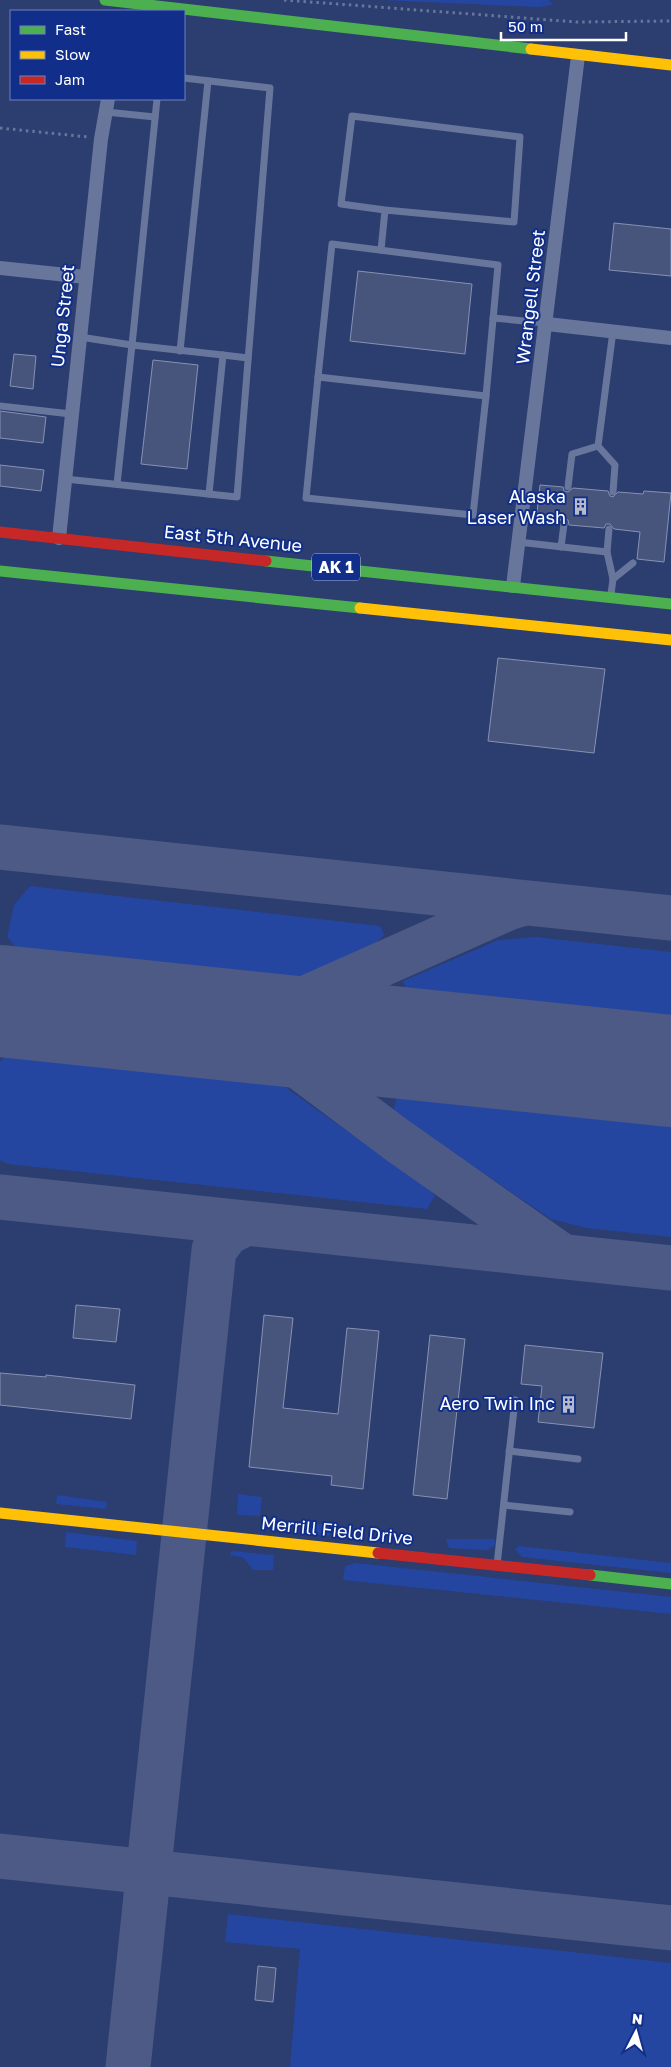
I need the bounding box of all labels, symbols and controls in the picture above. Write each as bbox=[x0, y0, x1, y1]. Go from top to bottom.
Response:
legend bbox=[10, 10, 185, 100]
scale bar bbox=[501, 10, 626, 42]
text: 50 m bbox=[508, 17, 543, 35]
text: Fast bbox=[55, 20, 86, 38]
text: Slow bbox=[55, 45, 90, 63]
text: Jam bbox=[55, 70, 85, 88]
street label: Wrangell Street bbox=[511, 228, 549, 366]
street label: Unga Street bbox=[46, 263, 78, 368]
place label: Alaska Laser Wash bbox=[467, 485, 566, 528]
building icon: Alaska Laser Wash bbox=[570, 497, 590, 517]
street label: East 5th Avenue bbox=[163, 520, 303, 556]
road number: AK 1 bbox=[312, 554, 360, 580]
place label: Aero Twin Inc bbox=[439, 1392, 555, 1414]
building icon: Aero Twin Inc bbox=[559, 1394, 579, 1414]
street label: Merrill Field Drive bbox=[260, 1511, 414, 1549]
north arrow bbox=[611, 2007, 661, 2057]
text: N bbox=[631, 2010, 644, 2028]

